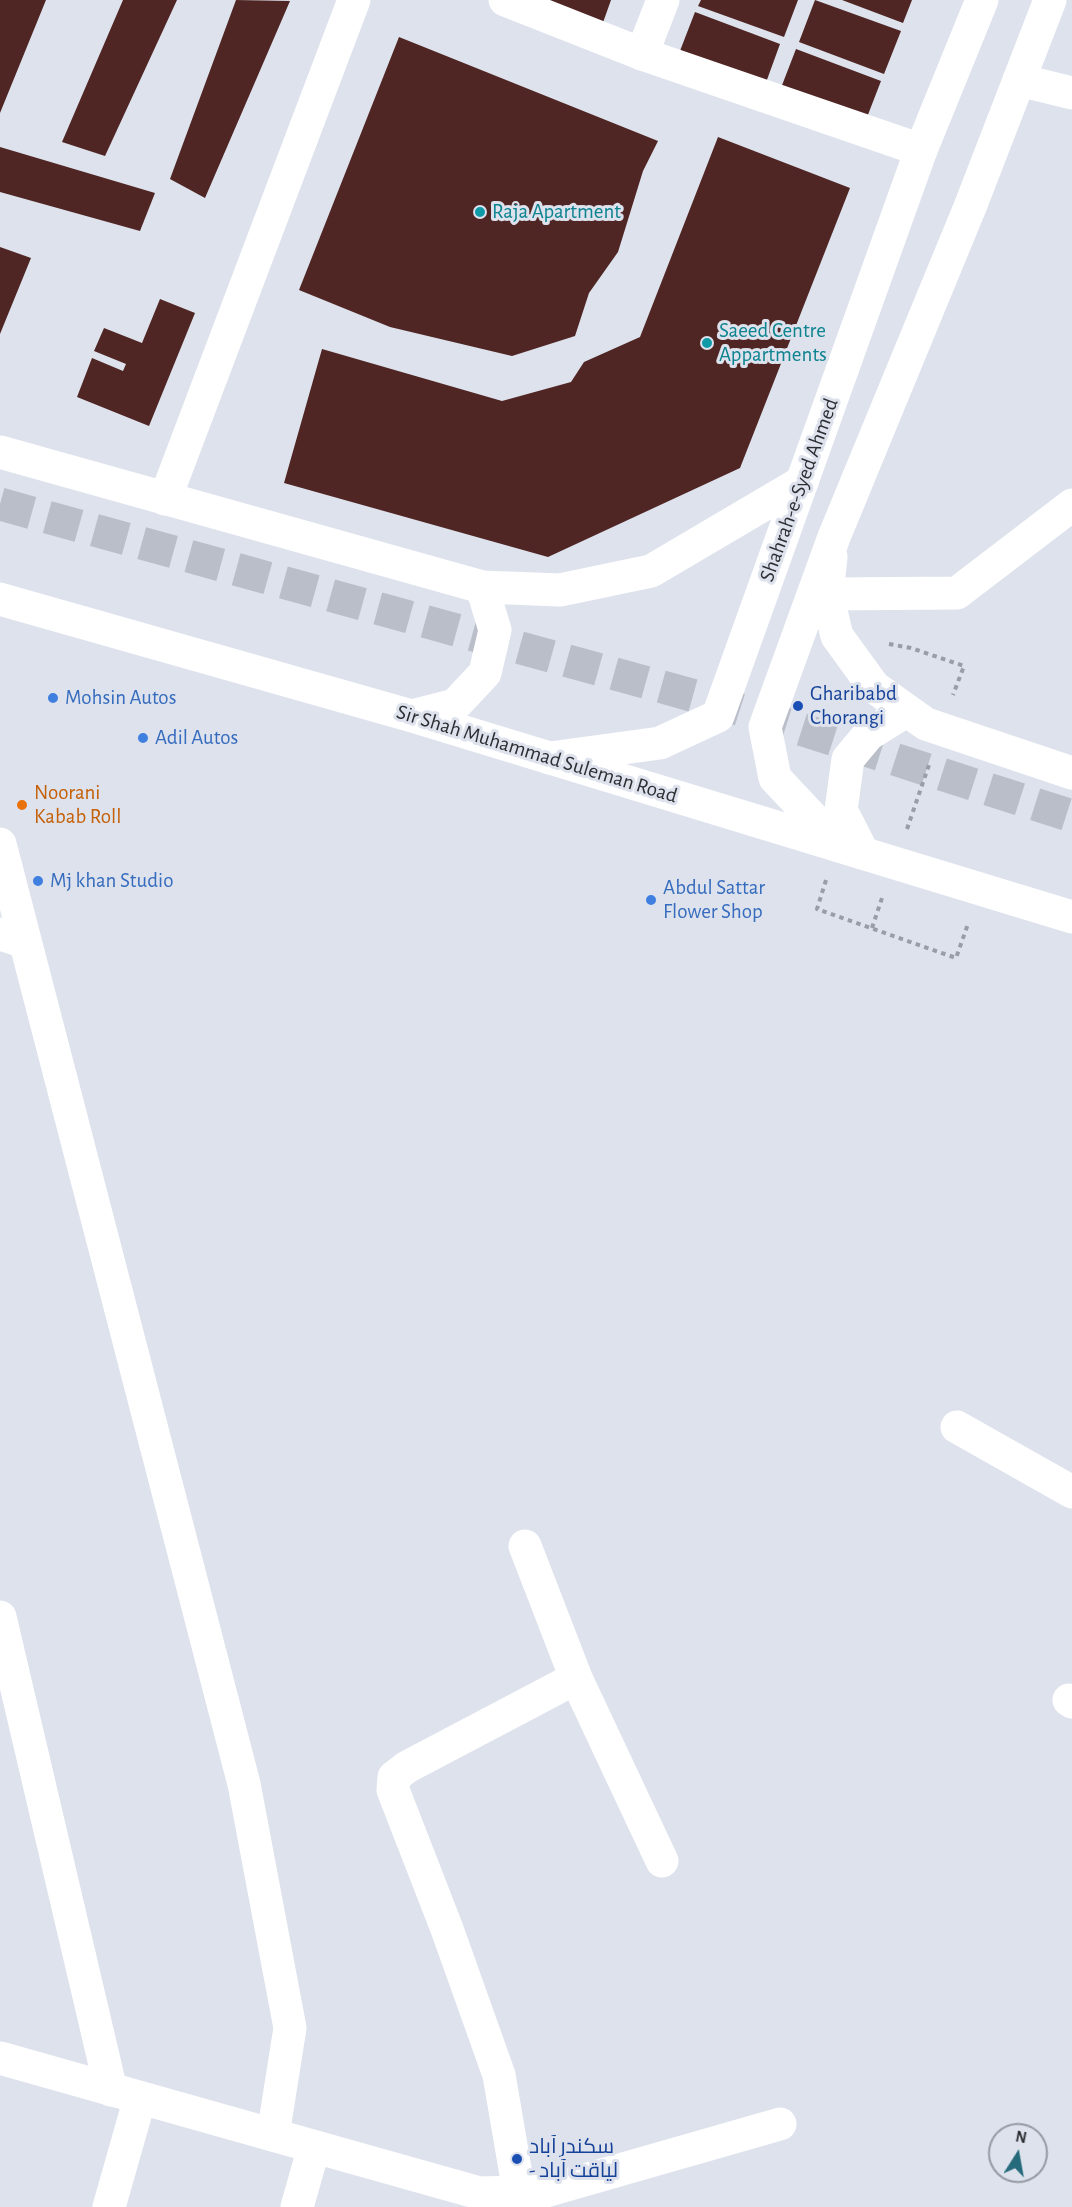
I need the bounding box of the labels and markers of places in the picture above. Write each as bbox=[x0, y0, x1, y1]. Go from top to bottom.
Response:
place label: Raja Apartment bbox=[492, 199, 621, 225]
marker: Raja Apartment bbox=[473, 205, 487, 219]
place label: Saeed Centre Appartments bbox=[719, 318, 827, 368]
marker: Saeed Centre Appartments bbox=[700, 336, 714, 350]
place label: Gharibabd Chorangi bbox=[810, 681, 897, 731]
place label: Mohsin Autos bbox=[65, 685, 176, 711]
marker: Mohsin Autos bbox=[46, 691, 60, 705]
marker: Gharibabd Chorangi bbox=[791, 699, 805, 713]
place label: Adil Autos bbox=[155, 725, 238, 751]
marker: Adil Autos bbox=[136, 731, 150, 745]
place label: Noorani Kabab Roll bbox=[34, 780, 121, 830]
marker: Noorani Kabab Roll bbox=[15, 798, 29, 812]
place label: Mj khan Studio bbox=[50, 868, 173, 894]
marker: Mj khan Studio bbox=[31, 874, 45, 888]
place label: Abdul Sattar Flower Shop bbox=[663, 875, 765, 925]
marker: Abdul Sattar Flower Shop bbox=[644, 893, 658, 907]
place label: سکندر آباد - لیاقت آباد bbox=[529, 2134, 618, 2184]
marker: سکندر آباد - لیاقت آباد bbox=[510, 2152, 524, 2166]

